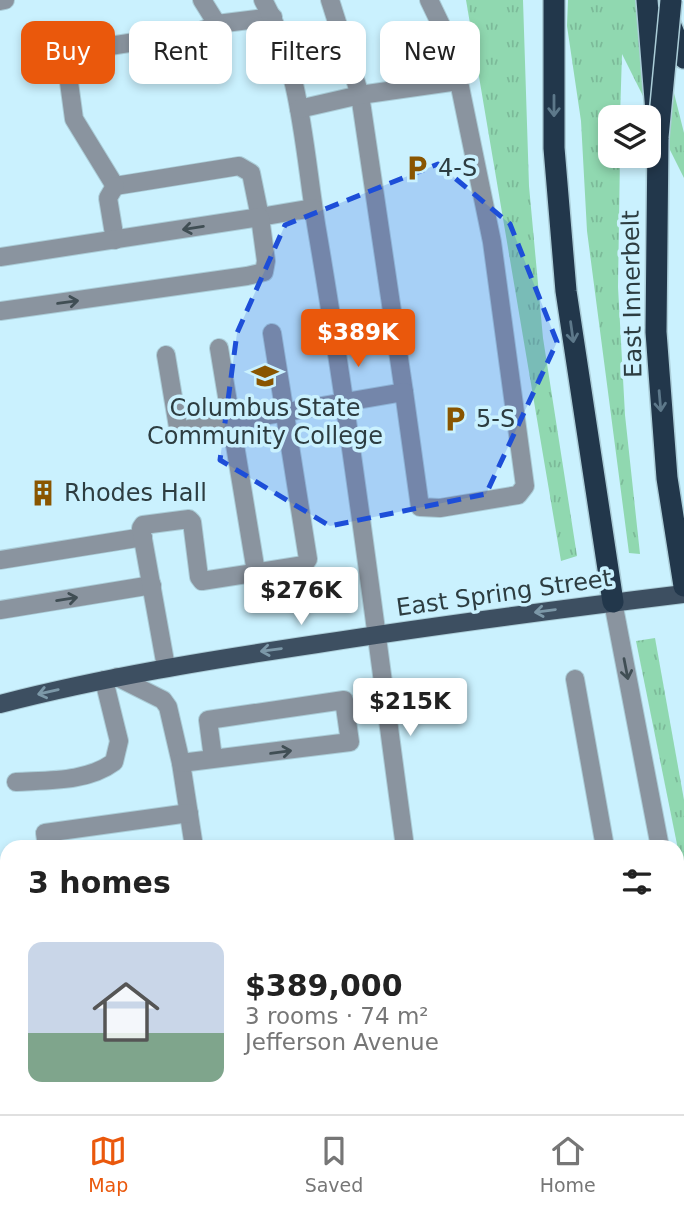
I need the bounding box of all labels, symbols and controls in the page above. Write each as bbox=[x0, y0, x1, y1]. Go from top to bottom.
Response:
chip: Buy bbox=[21, 21, 115, 84]
chip: Rent bbox=[129, 21, 232, 84]
chip: Filters bbox=[246, 21, 366, 84]
chip: New bbox=[380, 21, 480, 84]
one-way arrow bbox=[547, 94, 561, 117]
map controls bbox=[598, 105, 661, 168]
button: layers bbox=[598, 105, 661, 168]
parking icon: 4-S bbox=[402, 153, 432, 183]
place label: 4-S bbox=[438, 154, 477, 182]
street label: East Innerbelt bbox=[617, 210, 647, 378]
one-way arrow bbox=[182, 222, 205, 235]
one-way arrow bbox=[56, 295, 78, 308]
pin: $389K bbox=[309, 310, 407, 369]
text: $389K bbox=[317, 319, 399, 345]
one-way arrow bbox=[566, 320, 579, 343]
school or university icon: Columbus State Community College bbox=[250, 361, 280, 391]
one-way arrow bbox=[654, 389, 667, 411]
place label: Columbus State Community College bbox=[147, 394, 383, 450]
parking icon: 5-S bbox=[440, 404, 470, 434]
place label: 5-S bbox=[476, 405, 515, 433]
building icon: Rhodes Hall bbox=[28, 478, 58, 508]
place label: Rhodes Hall bbox=[64, 479, 207, 507]
street label: East Spring Street bbox=[394, 564, 614, 622]
pin: $276K bbox=[252, 568, 350, 627]
text: $276K bbox=[260, 577, 342, 603]
one-way arrow bbox=[55, 592, 78, 605]
one-way arrow bbox=[534, 605, 557, 618]
one-way arrow bbox=[261, 644, 283, 657]
one-way arrow bbox=[620, 657, 633, 680]
pin: $215K bbox=[361, 678, 459, 738]
one-way arrow bbox=[37, 686, 60, 699]
text: $215K bbox=[369, 688, 451, 714]
one-way arrow bbox=[269, 745, 292, 758]
icon: filters bbox=[618, 863, 656, 901]
text: 3 homes bbox=[28, 865, 171, 900]
text: $389,000 bbox=[245, 968, 403, 1003]
icon: home bbox=[84, 970, 168, 1054]
text: 3 rooms · 74 m² bbox=[245, 1003, 429, 1029]
text: Jefferson Avenue bbox=[245, 1029, 439, 1055]
tab: Map bbox=[88, 1132, 128, 1196]
tab: Saved bbox=[305, 1132, 363, 1196]
tab: Home bbox=[540, 1132, 596, 1196]

